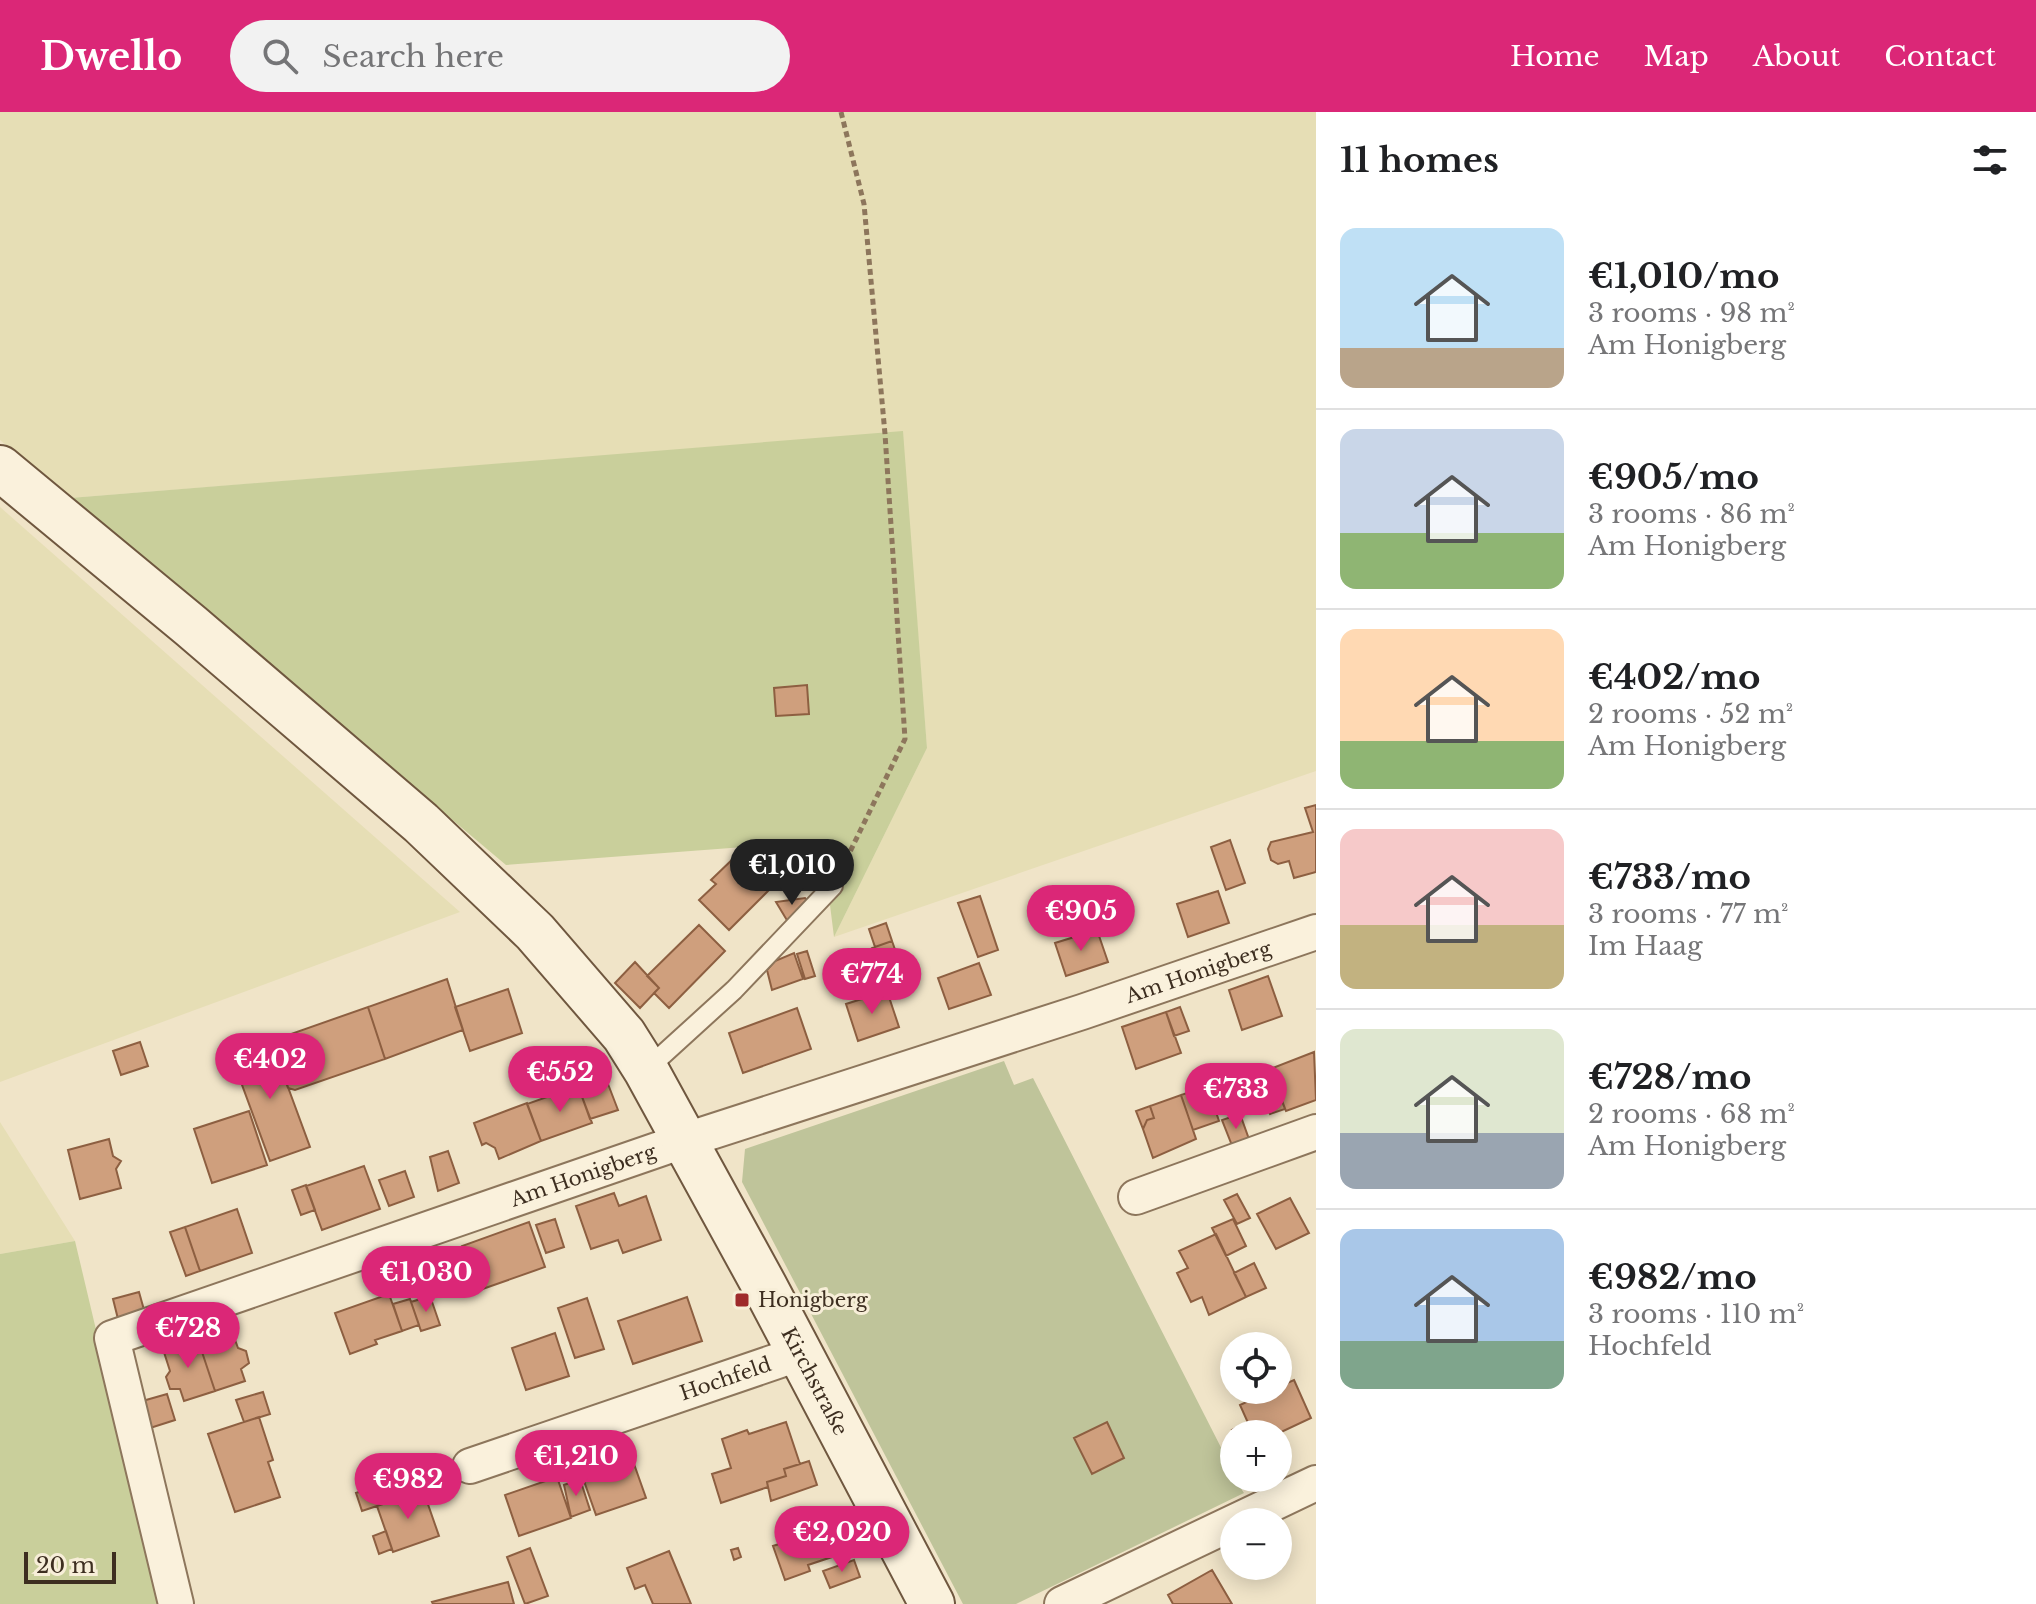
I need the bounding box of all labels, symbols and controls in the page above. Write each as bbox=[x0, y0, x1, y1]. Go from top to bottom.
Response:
search box bbox=[230, 20, 790, 92]
text: Dwello bbox=[40, 33, 182, 80]
icon: search bbox=[258, 34, 302, 78]
text: Search here bbox=[322, 38, 504, 75]
text: Home bbox=[1510, 39, 1600, 74]
text: Map bbox=[1644, 39, 1709, 74]
text: About bbox=[1753, 39, 1840, 74]
text: Contact bbox=[1884, 39, 1996, 74]
icon: filters bbox=[1968, 138, 2012, 182]
text: 11 homes bbox=[1340, 139, 1499, 181]
text: €1,010/mo bbox=[1588, 255, 1779, 297]
icon: home bbox=[1404, 260, 1500, 356]
text: 3 rooms · 98 m² bbox=[1588, 297, 1795, 329]
text: Am Honigberg bbox=[1588, 329, 1786, 361]
text: €905/mo bbox=[1588, 456, 1759, 498]
icon: home bbox=[1404, 461, 1500, 557]
text: 3 rooms · 86 m² bbox=[1588, 498, 1795, 530]
text: Am Honigberg bbox=[1588, 530, 1786, 562]
text: €402/mo bbox=[1588, 656, 1761, 698]
icon: home bbox=[1404, 661, 1500, 757]
text: 2 rooms · 52 m² bbox=[1588, 698, 1793, 730]
text: Am Honigberg bbox=[1588, 730, 1786, 762]
pin: €1,010 bbox=[727, 839, 857, 907]
text: €1,010 bbox=[748, 849, 836, 881]
text: €733/mo bbox=[1588, 856, 1751, 898]
icon: home bbox=[1404, 861, 1500, 957]
pin: €905 bbox=[1034, 885, 1128, 953]
text: €905 bbox=[1045, 895, 1117, 927]
text: 3 rooms · 77 m² bbox=[1588, 898, 1789, 930]
text: Im Haag bbox=[1588, 930, 1703, 962]
street label: Am Honigberg bbox=[1121, 936, 1275, 1009]
pin: €774 bbox=[825, 948, 919, 1016]
text: €774 bbox=[840, 958, 904, 990]
pin: €402 bbox=[223, 1033, 317, 1101]
text: €402 bbox=[233, 1043, 307, 1075]
pin: €552 bbox=[513, 1046, 607, 1114]
text: €552 bbox=[526, 1056, 594, 1088]
text: €728/mo bbox=[1588, 1056, 1751, 1098]
icon: home bbox=[1404, 1061, 1500, 1157]
pin: €733 bbox=[1189, 1063, 1283, 1131]
text: €733 bbox=[1203, 1073, 1269, 1105]
text: 2 rooms · 68 m² bbox=[1588, 1098, 1795, 1130]
text: Am Honigberg bbox=[1588, 1130, 1786, 1162]
street label: Am Honigberg bbox=[506, 1139, 660, 1212]
pin: €1,030 bbox=[361, 1246, 491, 1314]
text: €1,030 bbox=[379, 1256, 473, 1288]
text: €982/mo bbox=[1588, 1256, 1757, 1298]
icon: home bbox=[1404, 1261, 1500, 1357]
place label: Honigberg bbox=[758, 1288, 869, 1312]
marker: Honigberg bbox=[733, 1291, 751, 1309]
text: 3 rooms · 110 m² bbox=[1588, 1298, 1804, 1330]
pin: €728 bbox=[141, 1302, 235, 1370]
text: €728 bbox=[155, 1312, 221, 1344]
street label: Kirchstraße bbox=[776, 1323, 853, 1439]
text: Hochfeld bbox=[1588, 1330, 1712, 1362]
map controls bbox=[1220, 1332, 1292, 1580]
button: locate bbox=[1220, 1332, 1292, 1404]
street label: Hochfeld bbox=[677, 1352, 774, 1405]
button: + bbox=[1220, 1420, 1292, 1492]
pin: €1,210 bbox=[511, 1430, 641, 1498]
text: €1,210 bbox=[533, 1440, 619, 1472]
pin: €982 bbox=[361, 1453, 455, 1521]
text: €982 bbox=[373, 1463, 443, 1495]
pin: €2,020 bbox=[777, 1506, 907, 1574]
button: − bbox=[1220, 1508, 1292, 1580]
text: €2,020 bbox=[792, 1516, 892, 1548]
scale bar bbox=[24, 1548, 116, 1584]
text: 20 m bbox=[36, 1552, 95, 1579]

